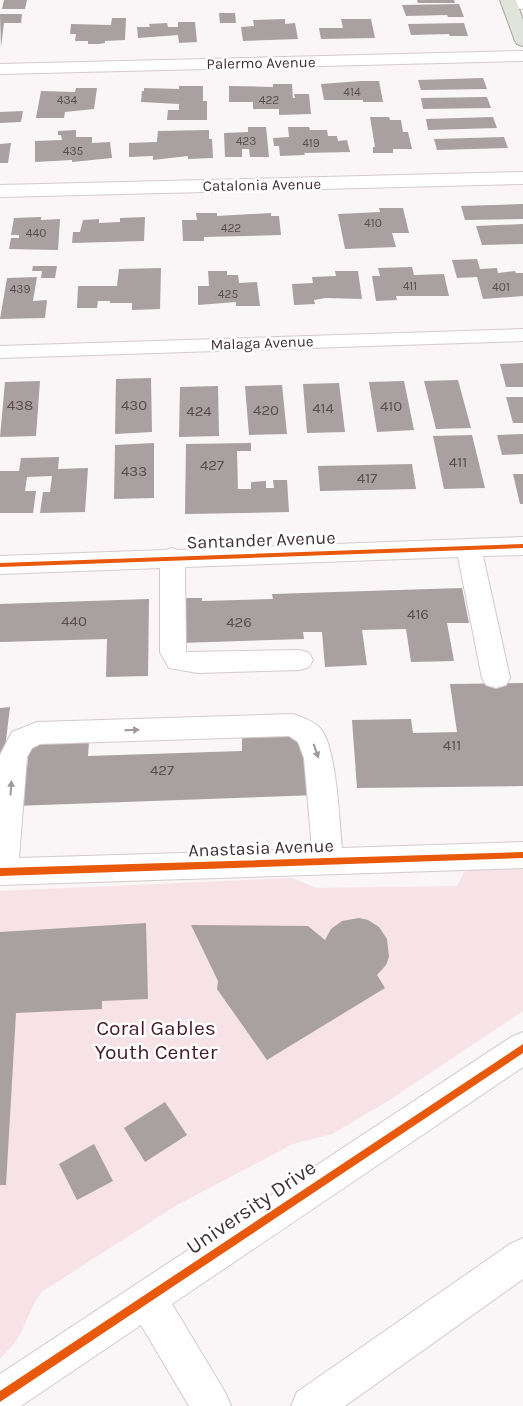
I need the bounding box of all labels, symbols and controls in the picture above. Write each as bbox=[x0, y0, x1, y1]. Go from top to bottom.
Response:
street label: Palermo Avenue bbox=[206, 53, 316, 73]
house number: 414 bbox=[343, 85, 361, 99]
house number: 434 bbox=[57, 93, 78, 107]
house number: 422 bbox=[259, 93, 279, 107]
house number: 423 bbox=[236, 134, 256, 148]
house number: 419 bbox=[302, 136, 320, 150]
house number: 435 bbox=[63, 144, 84, 158]
street label: Catalonia Avenue bbox=[203, 175, 321, 195]
house number: 410 bbox=[364, 216, 382, 230]
house number: 422 bbox=[221, 221, 241, 235]
house number: 440 bbox=[26, 226, 46, 240]
house number: 411 bbox=[403, 279, 417, 293]
house number: 401 bbox=[492, 280, 510, 294]
house number: 439 bbox=[10, 282, 30, 296]
house number: 425 bbox=[218, 287, 238, 301]
street label: Malaga Avenue bbox=[210, 332, 314, 354]
house number: 438 bbox=[7, 396, 33, 414]
house number: 430 bbox=[121, 396, 147, 414]
house number: 410 bbox=[380, 397, 402, 415]
house number: 414 bbox=[312, 399, 334, 417]
house number: 420 bbox=[253, 401, 279, 419]
house number: 424 bbox=[186, 402, 212, 420]
house number: 411 bbox=[449, 453, 467, 471]
house number: 427 bbox=[200, 456, 224, 474]
house number: 433 bbox=[121, 462, 147, 480]
house number: 417 bbox=[357, 469, 377, 487]
street label: Santander Avenue bbox=[186, 526, 336, 554]
house number: 416 bbox=[407, 605, 429, 623]
house number: 440 bbox=[61, 612, 87, 630]
house number: 426 bbox=[226, 613, 252, 631]
one-way arrow bbox=[125, 725, 141, 733]
house number: 411 bbox=[443, 736, 461, 754]
one-way arrow bbox=[312, 744, 320, 759]
house number: 427 bbox=[150, 761, 174, 779]
one-way arrow bbox=[7, 780, 15, 796]
street label: Anastasia Avenue bbox=[188, 834, 334, 862]
park label: Coral Gables Youth Center bbox=[95, 1016, 218, 1064]
street label: University Drive bbox=[182, 1155, 320, 1259]

